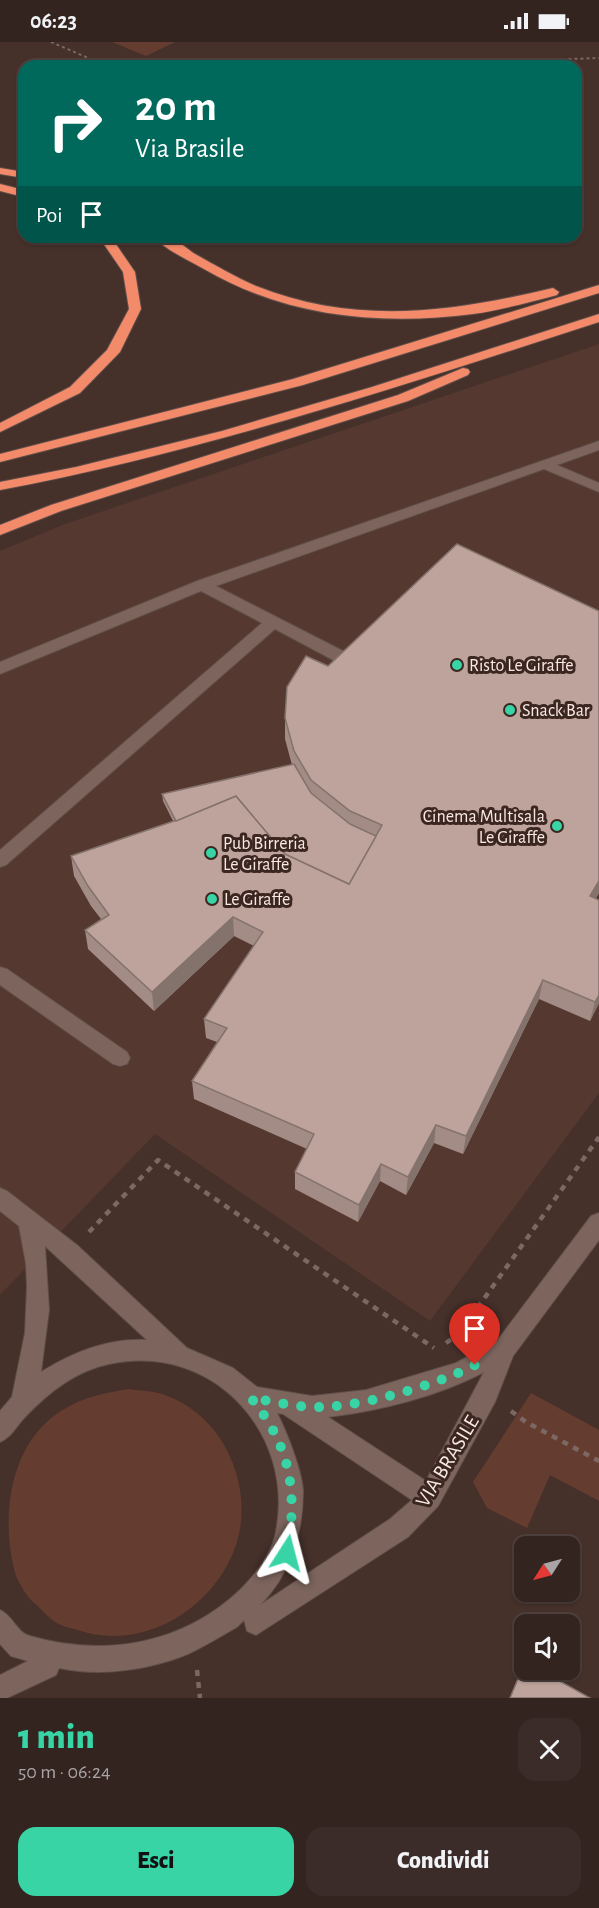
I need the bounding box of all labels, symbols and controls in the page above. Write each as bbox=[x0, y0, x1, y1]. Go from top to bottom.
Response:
text: 06:23 bbox=[30, 10, 77, 32]
icon: right bbox=[36, 84, 114, 162]
text: 20 m bbox=[135, 86, 217, 128]
text: Via Brasile bbox=[135, 135, 245, 162]
icon: arrive bbox=[75, 198, 108, 231]
text: Poi bbox=[36, 204, 63, 226]
place label: Risto Le Giraffe bbox=[469, 657, 574, 675]
marker: Risto Le Giraffe bbox=[450, 658, 464, 672]
place label: Snack Bar bbox=[522, 702, 590, 720]
marker: Snack Bar bbox=[503, 703, 517, 717]
place label: Cinema Multisala Le Giraffe bbox=[423, 808, 545, 847]
marker: Cinema Multisala Le Giraffe bbox=[550, 819, 564, 833]
place label: Pub Birreria Le Giraffe bbox=[223, 835, 306, 874]
marker: Pub Birreria Le Giraffe bbox=[204, 846, 218, 860]
place label: Le Giraffe bbox=[224, 891, 290, 909]
marker: Le Giraffe bbox=[205, 892, 219, 906]
pin bbox=[449, 1303, 500, 1365]
icon: arrive bbox=[458, 1312, 491, 1345]
street label: VIA BRASILE bbox=[412, 1412, 483, 1511]
position arrow bbox=[255, 1521, 319, 1585]
north arrow bbox=[514, 1536, 580, 1602]
map controls bbox=[514, 1536, 580, 1680]
button: sound bbox=[514, 1614, 580, 1680]
button: close bbox=[518, 1718, 581, 1781]
text: 1 min bbox=[18, 1719, 95, 1755]
text: 50 m · 06:24 bbox=[18, 1762, 111, 1782]
button: Esci bbox=[18, 1827, 294, 1896]
button: Condividi bbox=[306, 1827, 581, 1896]

